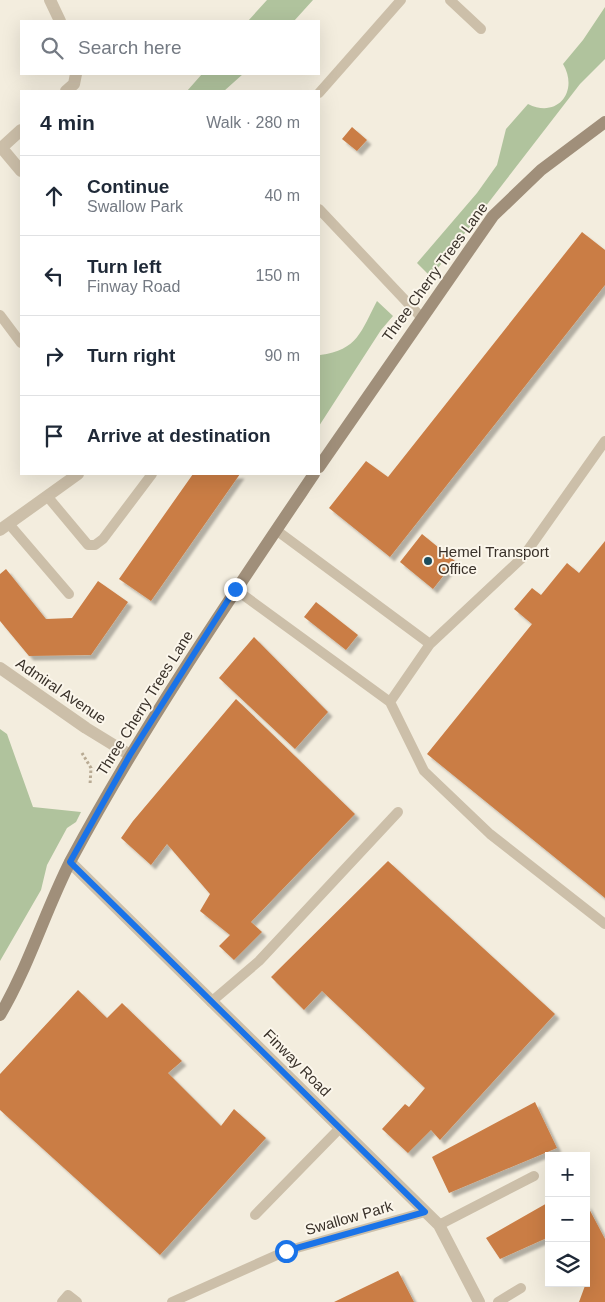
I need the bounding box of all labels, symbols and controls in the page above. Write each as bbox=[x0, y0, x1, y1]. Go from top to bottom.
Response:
search box bbox=[20, 20, 320, 75]
icon: search bbox=[38, 34, 66, 62]
text: Search here bbox=[78, 37, 182, 58]
text: 4 min bbox=[40, 111, 95, 134]
text: Walk · 280 m bbox=[206, 114, 300, 131]
text: Continue bbox=[87, 176, 169, 197]
icon: ahead bbox=[40, 182, 68, 210]
text: 40 m bbox=[264, 187, 300, 204]
text: Swallow Park bbox=[87, 198, 183, 215]
street label: Three Cherry Trees Lane bbox=[378, 199, 491, 344]
text: Turn left bbox=[87, 256, 162, 277]
icon: left bbox=[40, 262, 68, 290]
text: 150 m bbox=[256, 267, 300, 284]
text: Finway Road bbox=[87, 278, 180, 295]
icon: right bbox=[40, 342, 68, 370]
text: Turn right bbox=[87, 345, 175, 366]
text: 90 m bbox=[264, 347, 300, 364]
icon: arrive bbox=[40, 422, 68, 450]
text: Arrive at destination bbox=[87, 425, 271, 446]
place label: Hemel Transport Office bbox=[438, 543, 550, 577]
marker: Hemel Transport Office bbox=[422, 555, 434, 567]
route end bbox=[224, 578, 247, 601]
street label: Three Cherry Trees Lane bbox=[93, 627, 196, 778]
street label: Admiral Avenue bbox=[13, 654, 109, 727]
street label: Finway Road bbox=[260, 1026, 334, 1100]
map controls bbox=[545, 1152, 590, 1287]
button: + bbox=[545, 1152, 590, 1197]
street label: Swallow Park bbox=[303, 1197, 395, 1238]
button: − bbox=[545, 1197, 590, 1242]
route start bbox=[275, 1240, 298, 1263]
button: layers bbox=[545, 1242, 590, 1287]

